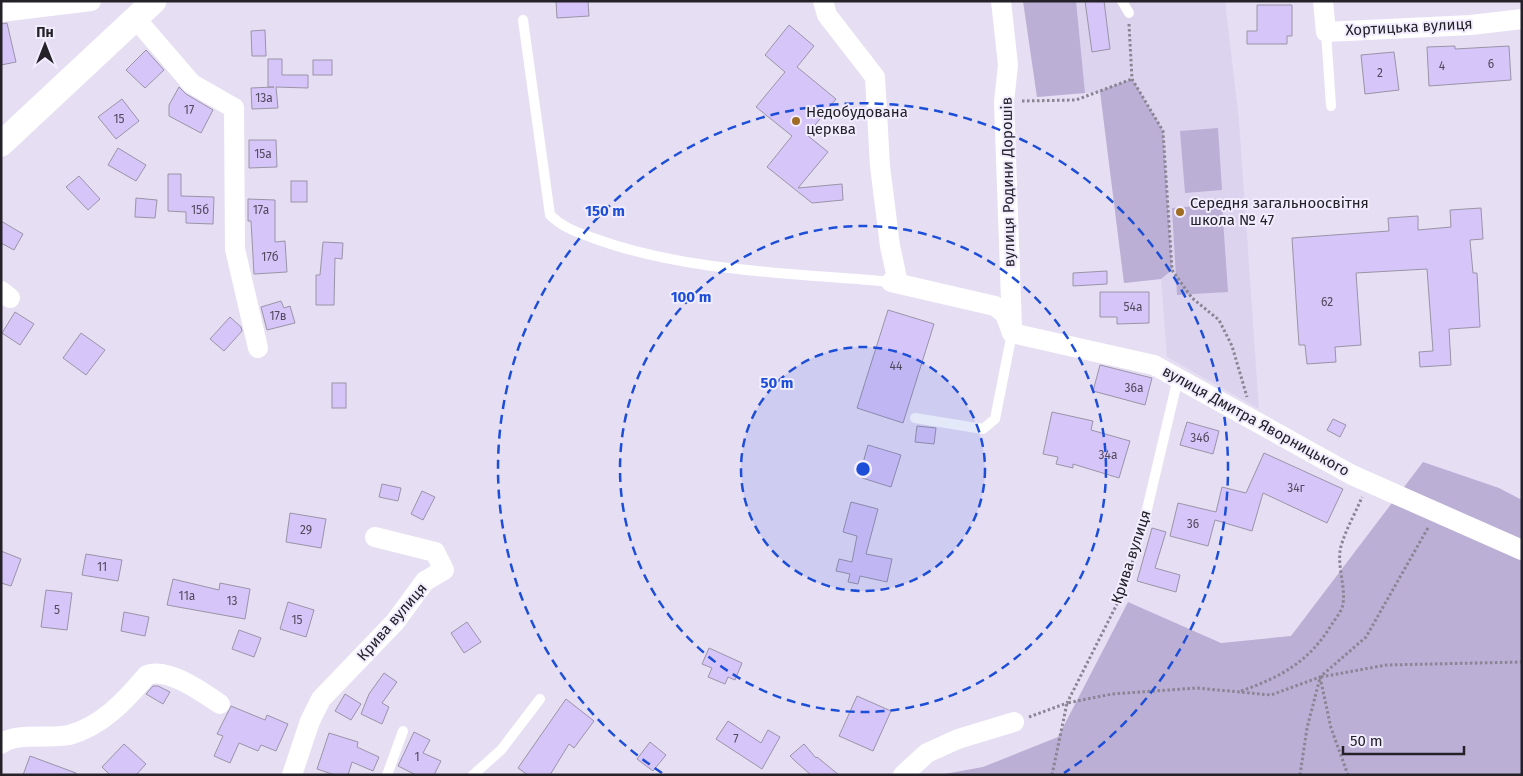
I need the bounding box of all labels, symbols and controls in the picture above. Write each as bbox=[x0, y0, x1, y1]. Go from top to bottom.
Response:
street label: Хортицька вулиця bbox=[1345, 15, 1473, 39]
north arrow bbox=[20, 20, 70, 70]
text: Пн bbox=[36, 24, 54, 41]
house number: 6 bbox=[1488, 57, 1494, 71]
house number: 4 bbox=[1439, 59, 1446, 73]
house number: 2 bbox=[1377, 66, 1383, 80]
house number: 13а bbox=[255, 91, 273, 105]
street label: вулиця Родини Дорошів bbox=[998, 97, 1018, 267]
house number: 17 bbox=[184, 103, 194, 117]
place label: Недобудована церква bbox=[806, 103, 908, 138]
house number: 15 bbox=[113, 112, 125, 126]
marker: Недобудована церква bbox=[790, 115, 802, 127]
house number: 15а bbox=[254, 147, 272, 161]
place label: Середня загальноосвітня школа № 47 bbox=[1190, 194, 1369, 229]
text: 150 m bbox=[585, 202, 625, 220]
house number: 15б bbox=[191, 203, 209, 217]
house number: 17а bbox=[253, 203, 269, 217]
marker: Середня загальноосвітня школа № 47 bbox=[1174, 206, 1186, 218]
house number: 17б bbox=[261, 250, 279, 264]
text: 100 m bbox=[671, 288, 711, 306]
house number: 62 bbox=[1321, 295, 1333, 309]
house number: 54а bbox=[1124, 300, 1142, 314]
house number: 17в bbox=[269, 309, 287, 323]
house number: 44 bbox=[890, 359, 903, 373]
street label: вулиця Дмитра Яворницького bbox=[1159, 362, 1353, 480]
text: 50 m bbox=[760, 374, 794, 392]
house number: 36а bbox=[1125, 381, 1143, 395]
house number: 34б bbox=[1190, 431, 1210, 445]
house number: 34а bbox=[1099, 448, 1117, 462]
centre of rings bbox=[854, 460, 872, 478]
house number: 34г bbox=[1287, 481, 1306, 495]
street label: Крива вулиця bbox=[1107, 508, 1155, 606]
house number: 36 bbox=[1187, 517, 1199, 531]
house number: 29 bbox=[300, 523, 312, 537]
house number: 11 bbox=[97, 560, 107, 574]
street label: Крива вулиця bbox=[353, 579, 431, 665]
house number: 11а bbox=[179, 589, 195, 603]
house number: 13 bbox=[226, 594, 238, 608]
house number: 5 bbox=[54, 603, 60, 617]
house number: 15 bbox=[291, 613, 303, 627]
scale bar bbox=[1343, 724, 1464, 756]
house number: 7 bbox=[733, 732, 739, 746]
text: 50 m bbox=[1350, 732, 1383, 750]
house number: 1 bbox=[414, 750, 420, 764]

